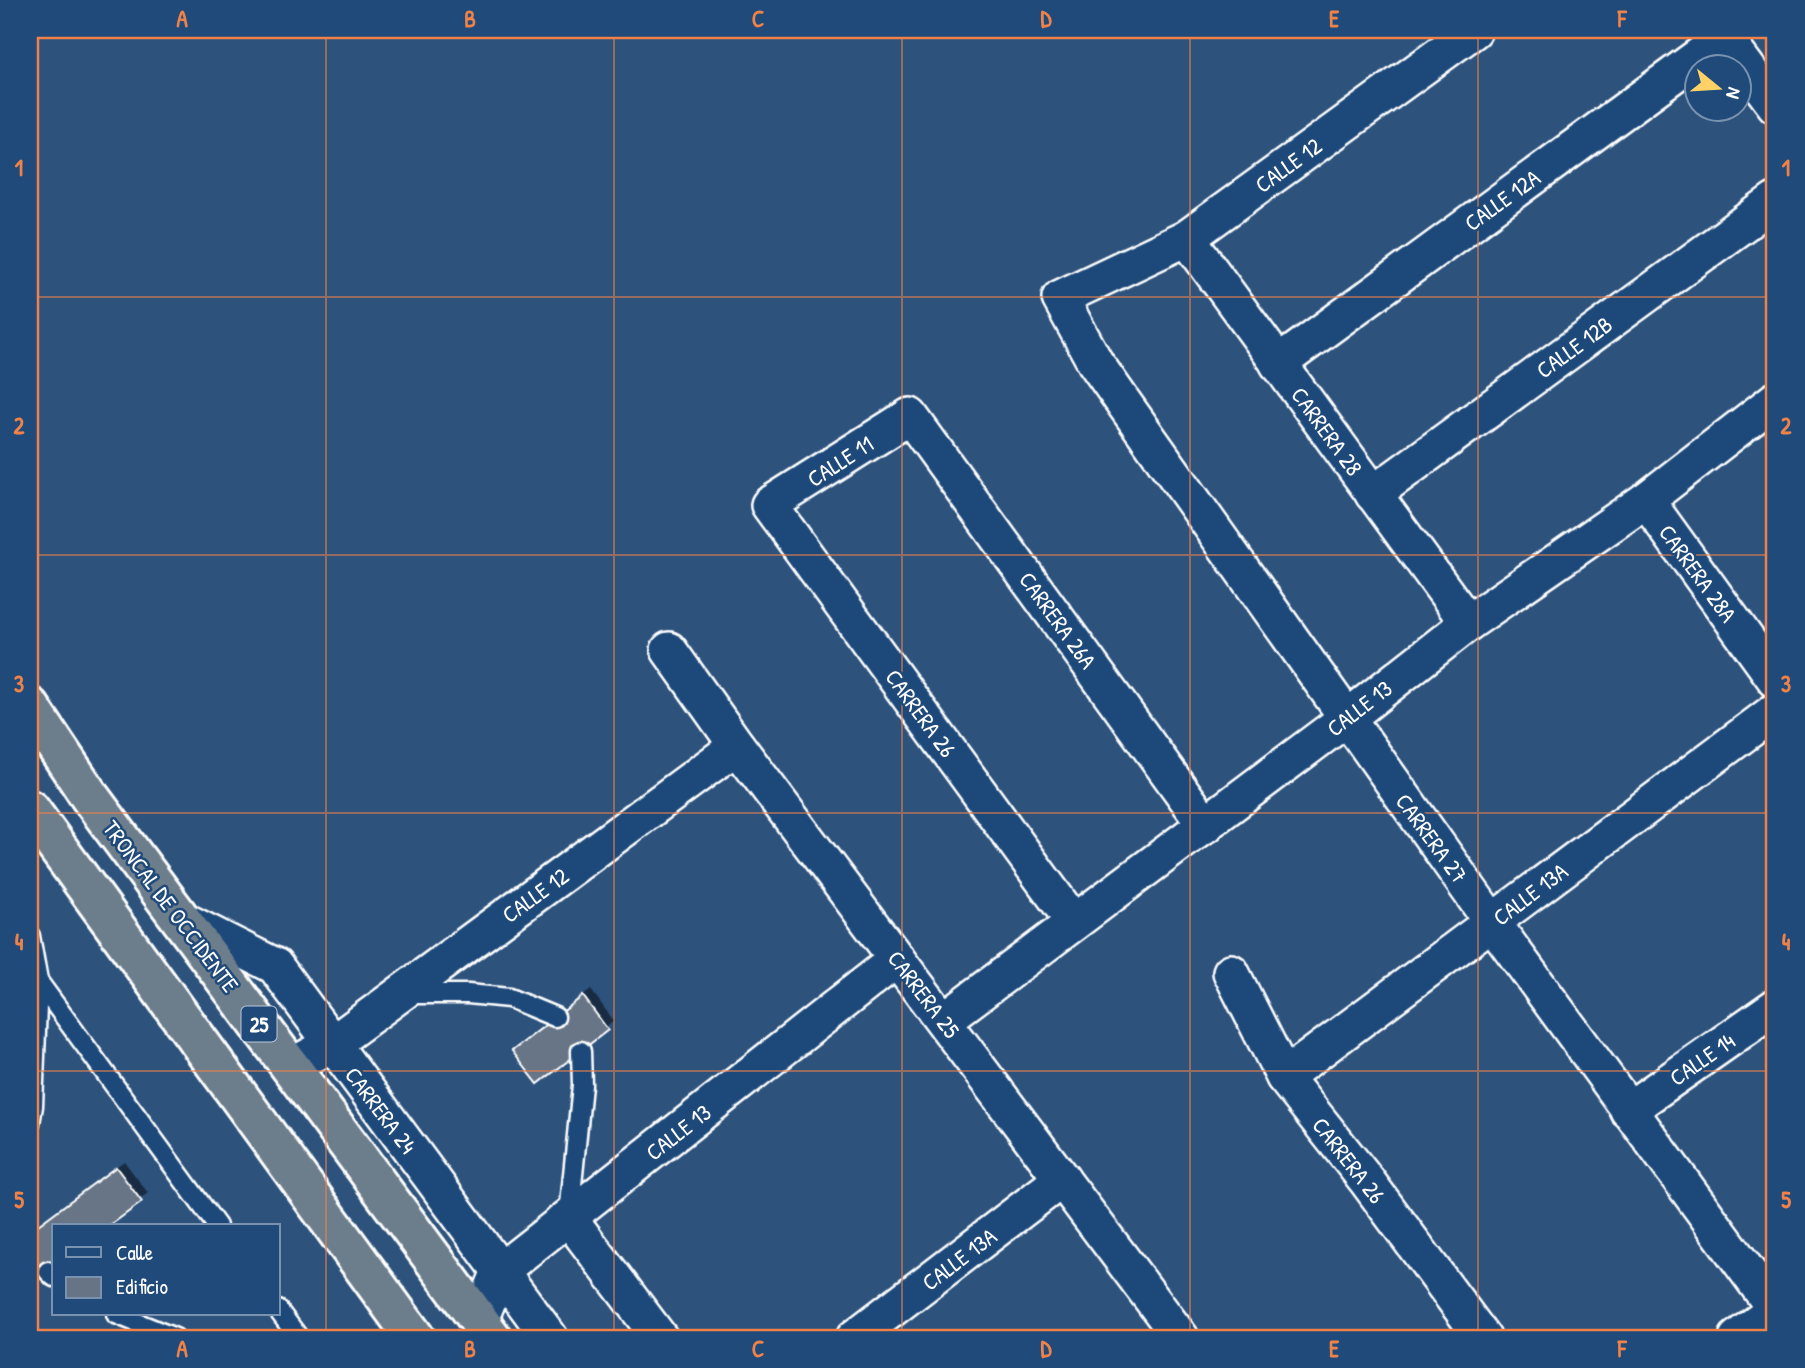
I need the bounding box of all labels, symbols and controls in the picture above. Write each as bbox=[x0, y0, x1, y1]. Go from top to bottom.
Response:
text: A bbox=[176, 3, 188, 34]
text: B bbox=[464, 3, 476, 34]
text: C bbox=[752, 3, 764, 34]
text: D bbox=[1041, 3, 1053, 34]
text: E bbox=[1329, 3, 1340, 34]
text: F bbox=[1617, 3, 1628, 34]
north arrow bbox=[1682, 52, 1752, 122]
text: N bbox=[1720, 84, 1748, 102]
street label: CALLE 12 bbox=[1248, 130, 1328, 200]
text: 1 bbox=[15, 152, 23, 183]
text: 1 bbox=[1782, 152, 1790, 183]
street label: CALLE 12A bbox=[1458, 162, 1546, 238]
street label: CALLE 12B bbox=[1530, 309, 1618, 385]
street label: CARRERA 28 bbox=[1284, 380, 1370, 482]
text: 2 bbox=[14, 410, 25, 441]
text: 2 bbox=[1781, 410, 1792, 441]
street label: CALLE 11 bbox=[801, 428, 879, 494]
street label: CARRERA 28A bbox=[1652, 518, 1744, 628]
street label: CARRERA 26A bbox=[1012, 565, 1104, 675]
street label: CARRERA 26 bbox=[879, 663, 963, 763]
text: 3 bbox=[14, 668, 24, 699]
text: 3 bbox=[1781, 668, 1791, 699]
street label: CALLE 13 bbox=[1320, 673, 1398, 743]
street label: CARRERA 27 bbox=[1389, 787, 1475, 889]
street label: TRONCAL DE OCCIDENTE bbox=[96, 814, 246, 998]
street label: CALLE 13A bbox=[1486, 856, 1574, 932]
street label: CALLE 12 bbox=[495, 860, 575, 930]
text: 4 bbox=[15, 926, 24, 957]
text: 4 bbox=[1782, 926, 1791, 957]
street label: CARRERA 25 bbox=[881, 944, 967, 1044]
road number: 25 bbox=[242, 1006, 276, 1042]
street label: CALLE 14 bbox=[1663, 1025, 1741, 1093]
street label: CARRERA 24 bbox=[338, 1060, 424, 1160]
street label: CALLE 13 bbox=[639, 1097, 717, 1167]
street label: CARRERA 26 bbox=[1305, 1110, 1393, 1210]
text: 5 bbox=[14, 1184, 24, 1215]
text: 5 bbox=[1781, 1184, 1791, 1215]
street label: CALLE 13A bbox=[915, 1221, 1003, 1297]
legend bbox=[52, 1224, 280, 1316]
text: Calle bbox=[116, 1238, 153, 1267]
text: Edificio bbox=[116, 1272, 168, 1301]
text: A bbox=[176, 1333, 188, 1364]
text: B bbox=[464, 1333, 476, 1364]
text: C bbox=[752, 1333, 764, 1364]
text: D bbox=[1041, 1333, 1053, 1364]
text: E bbox=[1329, 1333, 1340, 1364]
text: F bbox=[1617, 1333, 1628, 1364]

